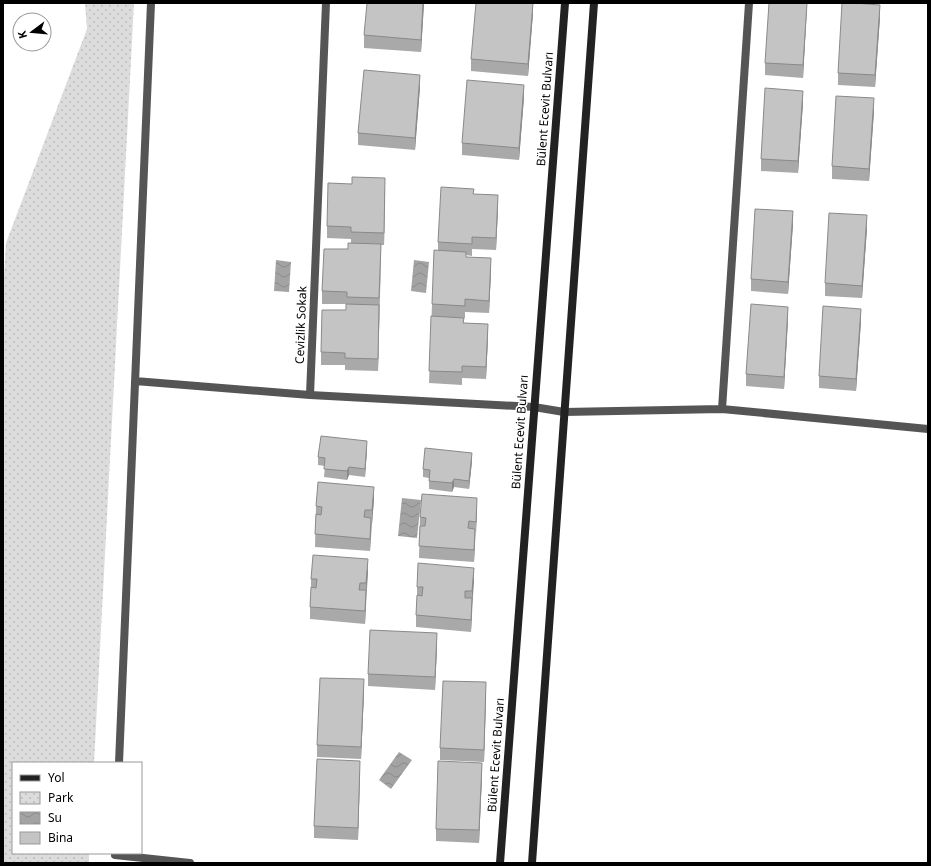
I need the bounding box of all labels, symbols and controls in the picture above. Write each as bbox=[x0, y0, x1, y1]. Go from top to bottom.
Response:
north arrow bbox=[12, 12, 52, 52]
text: K bbox=[13, 29, 30, 40]
street label: Bülent Ecevit Bulvarı bbox=[532, 51, 557, 167]
street label: Cevizlik Sokak bbox=[291, 285, 310, 364]
street label: Bülent Ecevit Bulvarı bbox=[507, 374, 532, 490]
street label: Bülent Ecevit Bulvarı bbox=[483, 697, 508, 813]
legend bbox=[12, 762, 142, 854]
text: Yol bbox=[48, 769, 65, 786]
text: Park bbox=[48, 789, 74, 806]
text: Su bbox=[48, 809, 62, 826]
text: Bina bbox=[48, 829, 73, 846]

